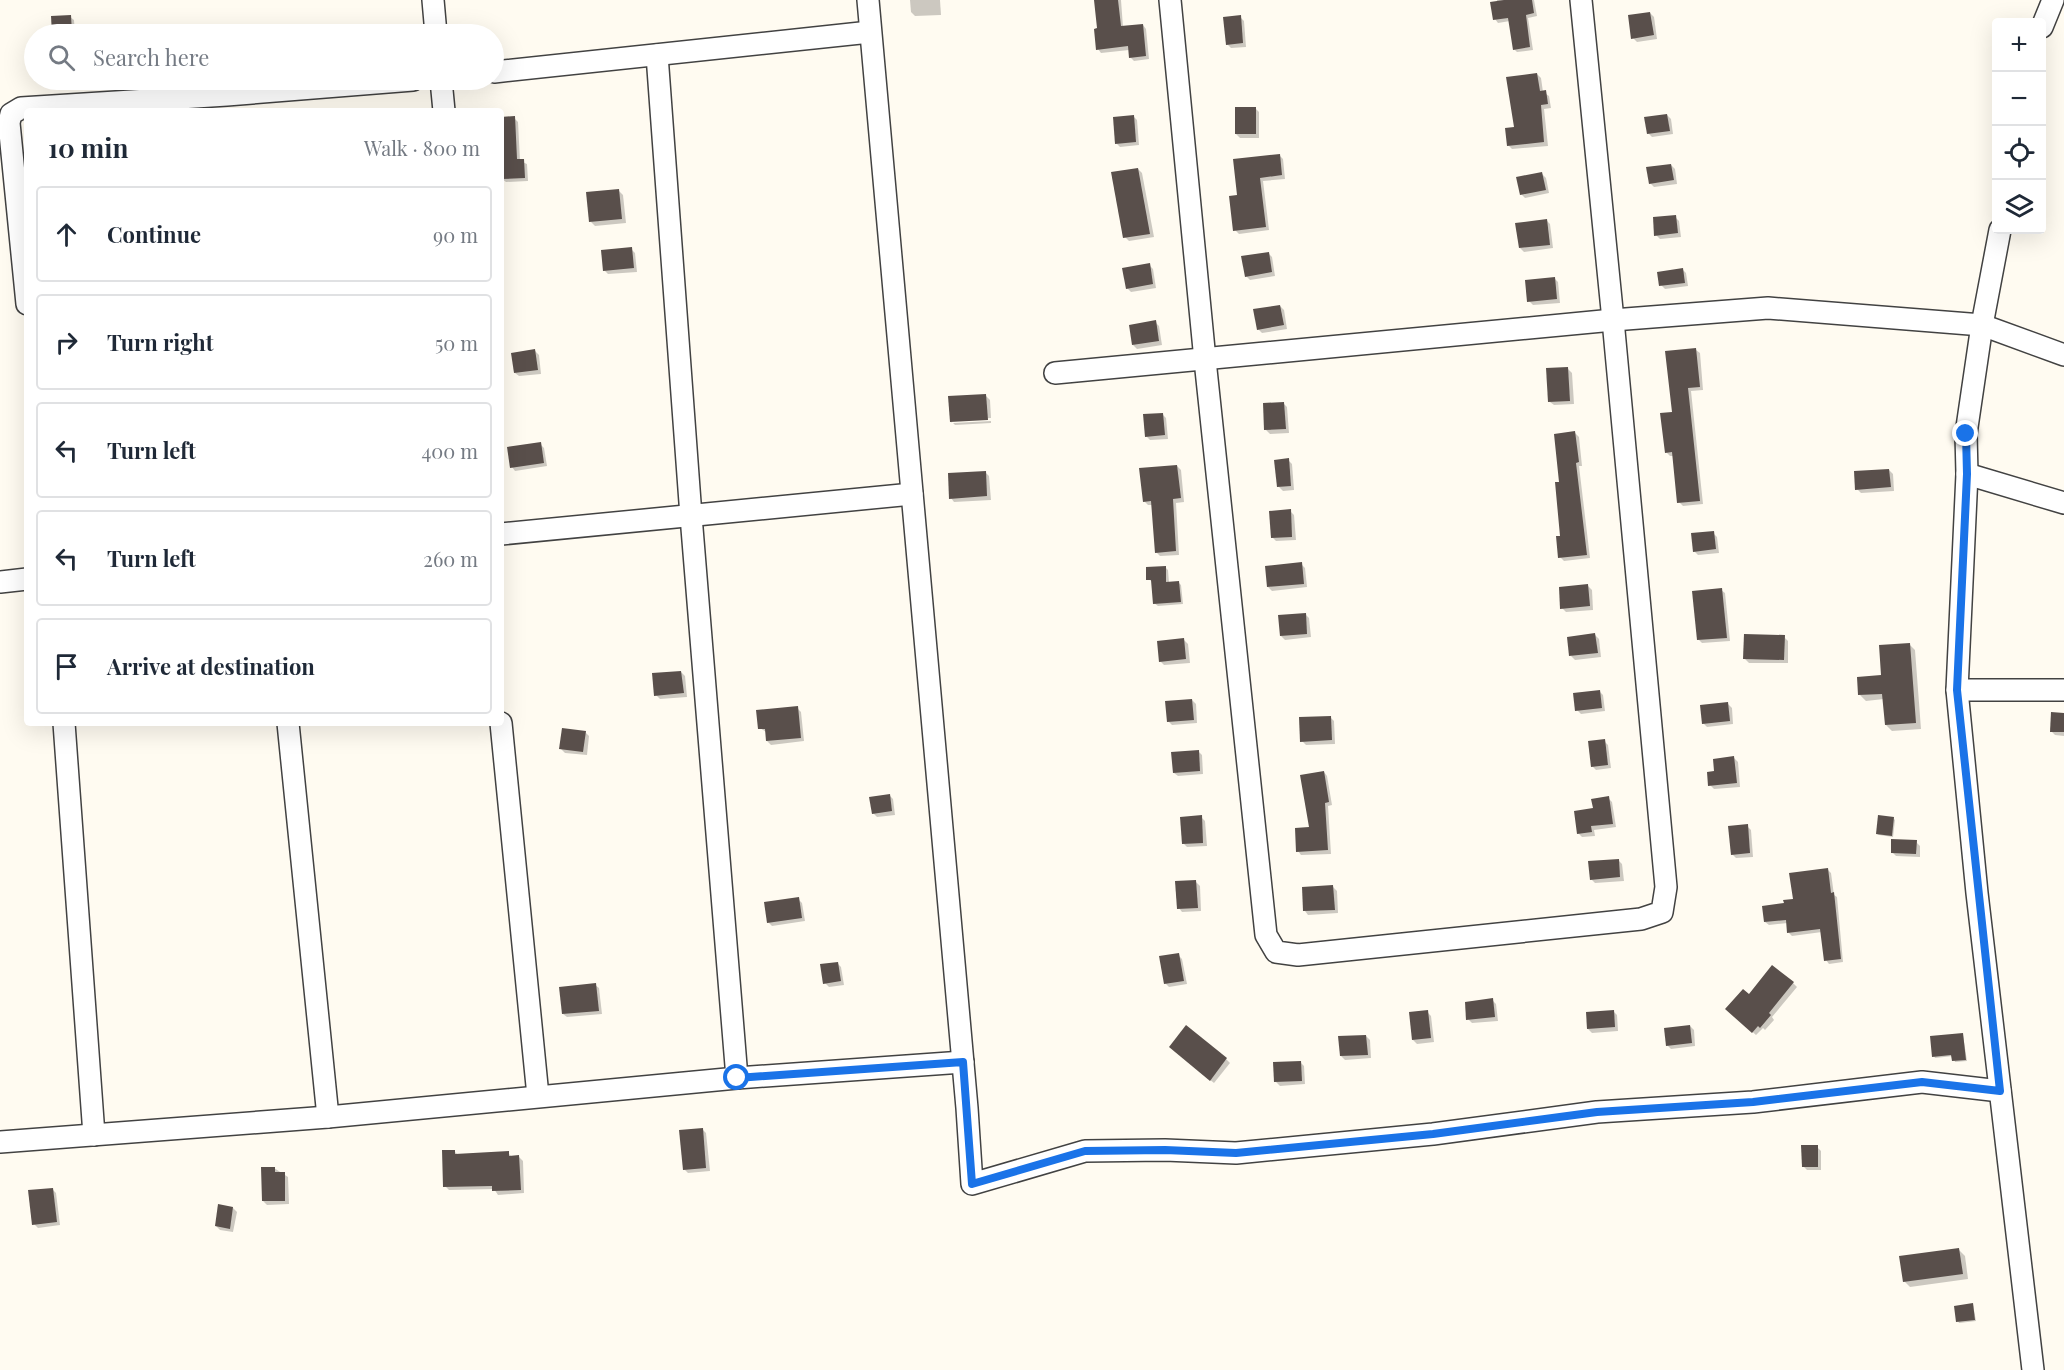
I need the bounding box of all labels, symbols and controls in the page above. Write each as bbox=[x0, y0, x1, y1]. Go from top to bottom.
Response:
map controls bbox=[1992, 18, 2046, 234]
button: + bbox=[1992, 18, 2046, 72]
search box bbox=[24, 24, 504, 90]
icon: search bbox=[45, 41, 78, 74]
text: Search here bbox=[93, 42, 209, 72]
button: − bbox=[1992, 72, 2046, 126]
button: locate bbox=[1992, 126, 2046, 180]
text: 10 min bbox=[48, 130, 128, 165]
text: Walk · 800 m bbox=[364, 134, 480, 161]
button: layers bbox=[1992, 180, 2046, 234]
icon: ahead bbox=[50, 218, 83, 251]
text: Continue bbox=[107, 219, 201, 249]
text: 90 m bbox=[433, 221, 478, 248]
icon: right bbox=[50, 326, 83, 359]
text: Turn right bbox=[107, 327, 213, 357]
text: 50 m bbox=[435, 329, 478, 356]
route end bbox=[1952, 420, 1978, 446]
icon: left bbox=[50, 434, 83, 467]
text: Turn left bbox=[107, 435, 196, 465]
text: 400 m bbox=[421, 437, 478, 464]
icon: left bbox=[50, 542, 83, 575]
text: Turn left bbox=[107, 543, 196, 573]
text: 260 m bbox=[423, 545, 478, 572]
icon: arrive bbox=[50, 650, 83, 683]
text: Arrive at destination bbox=[107, 651, 315, 681]
route start bbox=[723, 1064, 749, 1090]

